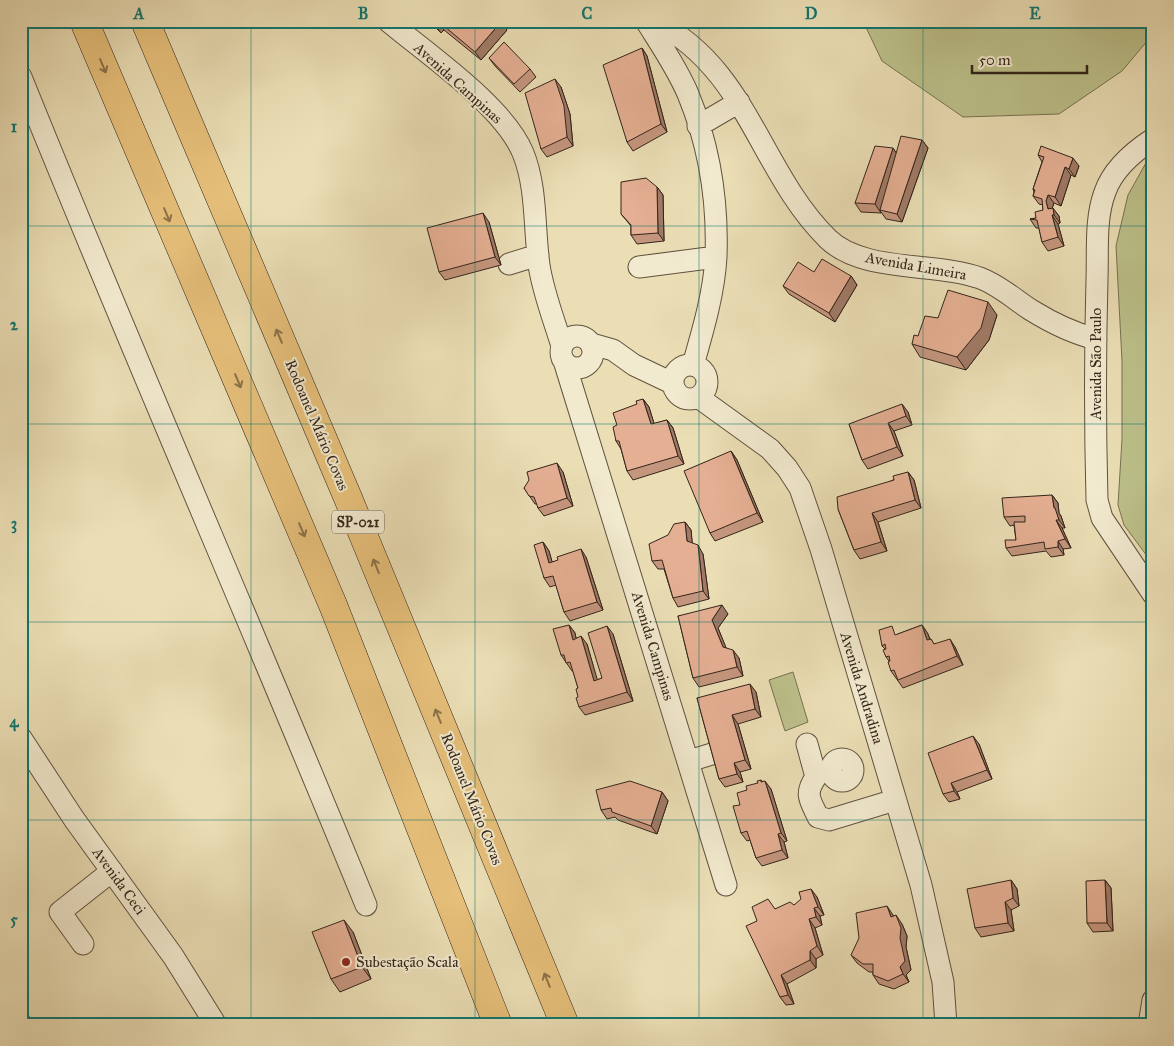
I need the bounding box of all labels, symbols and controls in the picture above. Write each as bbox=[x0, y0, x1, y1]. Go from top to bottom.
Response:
text: A bbox=[133, 4, 145, 23]
text: B bbox=[358, 4, 368, 23]
text: C bbox=[582, 4, 593, 23]
text: D bbox=[805, 4, 818, 23]
text: E bbox=[1029, 4, 1041, 23]
street label: Avenida Campinas bbox=[409, 38, 506, 127]
scale bar bbox=[972, 42, 1086, 74]
text: 50 m bbox=[979, 51, 1011, 69]
one-way arrow bbox=[99, 58, 109, 73]
text: 1 bbox=[11, 117, 18, 136]
one-way arrow bbox=[164, 208, 173, 223]
street label: Avenida Limeira bbox=[863, 248, 969, 284]
street label: Avenida São Paulo bbox=[1087, 308, 1105, 421]
text: 2 bbox=[10, 315, 19, 334]
one-way arrow bbox=[273, 329, 283, 344]
street label: Rodoanel Mário Covas bbox=[281, 357, 353, 493]
one-way arrow bbox=[233, 373, 243, 388]
road number: SP-021 bbox=[332, 511, 384, 534]
text: 3 bbox=[11, 514, 17, 534]
one-way arrow bbox=[298, 522, 307, 537]
one-way arrow bbox=[371, 559, 381, 574]
street label: Avenida Campinas bbox=[628, 588, 678, 703]
street label: Avenida Andradina bbox=[836, 629, 888, 747]
one-way arrow bbox=[433, 709, 442, 724]
text: 4 bbox=[10, 712, 20, 732]
street label: Rodoanel Mário Covas bbox=[437, 731, 507, 867]
street label: Avenida Ceci bbox=[88, 843, 149, 918]
text: 5 bbox=[10, 910, 18, 929]
place label: Subestação Scala bbox=[356, 953, 459, 971]
marker: Subestação Scala bbox=[340, 956, 352, 968]
one-way arrow bbox=[541, 973, 551, 988]

